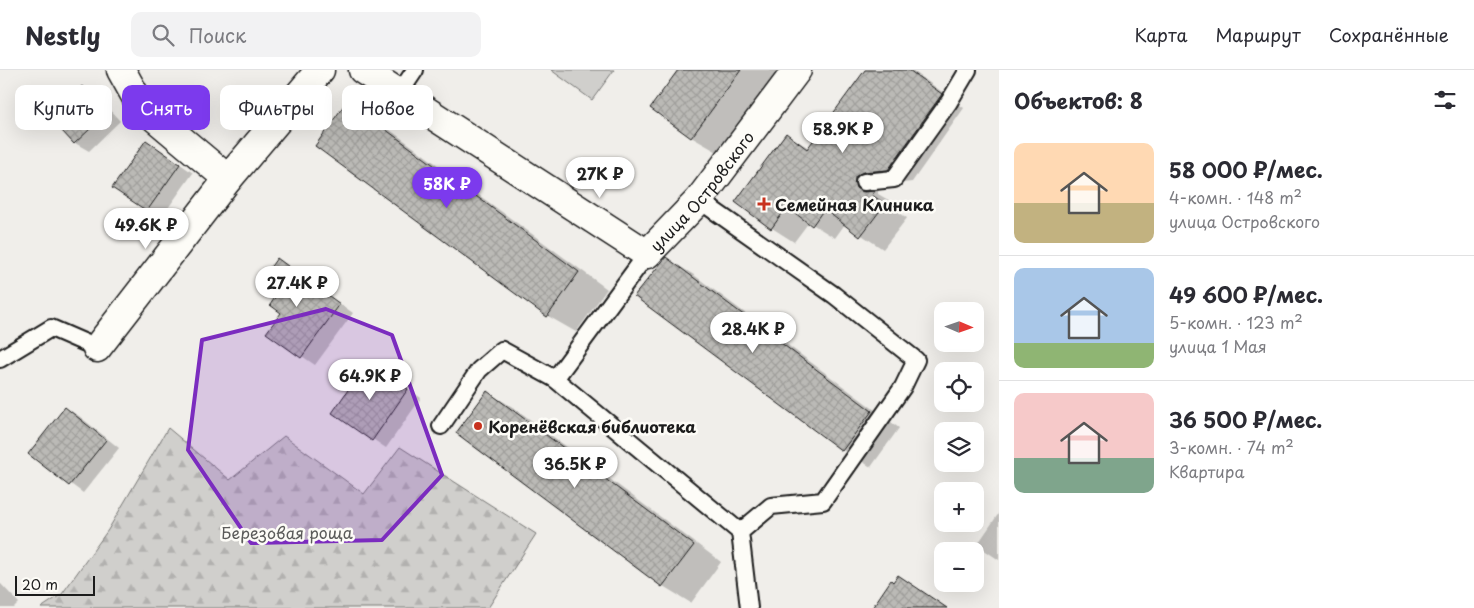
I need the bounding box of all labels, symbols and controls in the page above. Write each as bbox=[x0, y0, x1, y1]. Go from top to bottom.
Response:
search box bbox=[131, 12, 481, 57]
text: Nestly bbox=[25, 17, 101, 53]
icon: search bbox=[149, 21, 177, 49]
text: Поиск bbox=[189, 21, 246, 49]
text: Карта bbox=[1135, 21, 1187, 48]
text: Маршрут bbox=[1215, 21, 1301, 48]
text: Сохранённые bbox=[1329, 21, 1449, 48]
text: Объектов: 8 bbox=[1014, 84, 1143, 116]
chip: Купить bbox=[15, 85, 112, 130]
chip: Снять bbox=[122, 85, 210, 130]
chip: Фильтры bbox=[220, 85, 332, 130]
chip: Новое bbox=[342, 85, 433, 130]
icon: filters bbox=[1431, 86, 1459, 114]
pin: 58.9K ₽ bbox=[797, 112, 889, 154]
text: 58.9K ₽ bbox=[813, 116, 873, 140]
street label: улица Островского bbox=[644, 126, 759, 257]
text: 58 000 ₽/мес. bbox=[1169, 153, 1323, 185]
pin: 27K ₽ bbox=[565, 156, 635, 199]
text: 27K ₽ bbox=[577, 161, 623, 185]
icon: home bbox=[1054, 163, 1114, 223]
pin: 58K ₽ bbox=[412, 166, 482, 209]
text: 58K ₽ bbox=[423, 171, 471, 195]
text: 4-комн. · 148 m² bbox=[1169, 185, 1302, 209]
place label: Семейная Клиника bbox=[775, 192, 934, 216]
marker: Семейная Клиника bbox=[757, 197, 771, 211]
pin: 49.6K ₽ bbox=[100, 208, 192, 250]
text: улица Островского bbox=[1169, 209, 1320, 233]
text: 49.6K ₽ bbox=[115, 212, 177, 236]
pin: 27.4K ₽ bbox=[251, 266, 343, 308]
text: 27.4K ₽ bbox=[266, 270, 328, 294]
text: 49 600 ₽/мес. bbox=[1169, 278, 1323, 310]
icon: home bbox=[1054, 288, 1114, 348]
north arrow bbox=[934, 302, 984, 352]
map controls bbox=[934, 302, 984, 592]
text: 5-комн. · 123 m² bbox=[1169, 310, 1303, 334]
pin: 28.4K ₽ bbox=[707, 312, 799, 354]
text: 28.4K ₽ bbox=[721, 316, 785, 340]
text: улица 1 Мая bbox=[1169, 334, 1267, 358]
pin: 64.9K ₽ bbox=[324, 358, 416, 401]
button: locate bbox=[934, 362, 984, 412]
text: 64.9K ₽ bbox=[339, 363, 401, 387]
text: 36 500 ₽/мес. bbox=[1169, 403, 1322, 435]
icon: home bbox=[1054, 413, 1114, 473]
place label: Коренёвская библиотека bbox=[488, 414, 696, 438]
marker: Коренёвская библиотека bbox=[472, 420, 484, 432]
button: layers bbox=[934, 422, 984, 472]
text: 3-комн. · 74 m² bbox=[1169, 435, 1294, 459]
pin: 36.5K ₽ bbox=[529, 446, 621, 489]
text: 36.5K ₽ bbox=[544, 451, 606, 475]
text: Квартира bbox=[1169, 459, 1244, 483]
button: + bbox=[934, 482, 984, 532]
park label: Березовая роща bbox=[221, 520, 353, 544]
button: − bbox=[934, 542, 984, 592]
scale bar bbox=[15, 573, 95, 596]
text: 20 m bbox=[22, 574, 58, 595]

